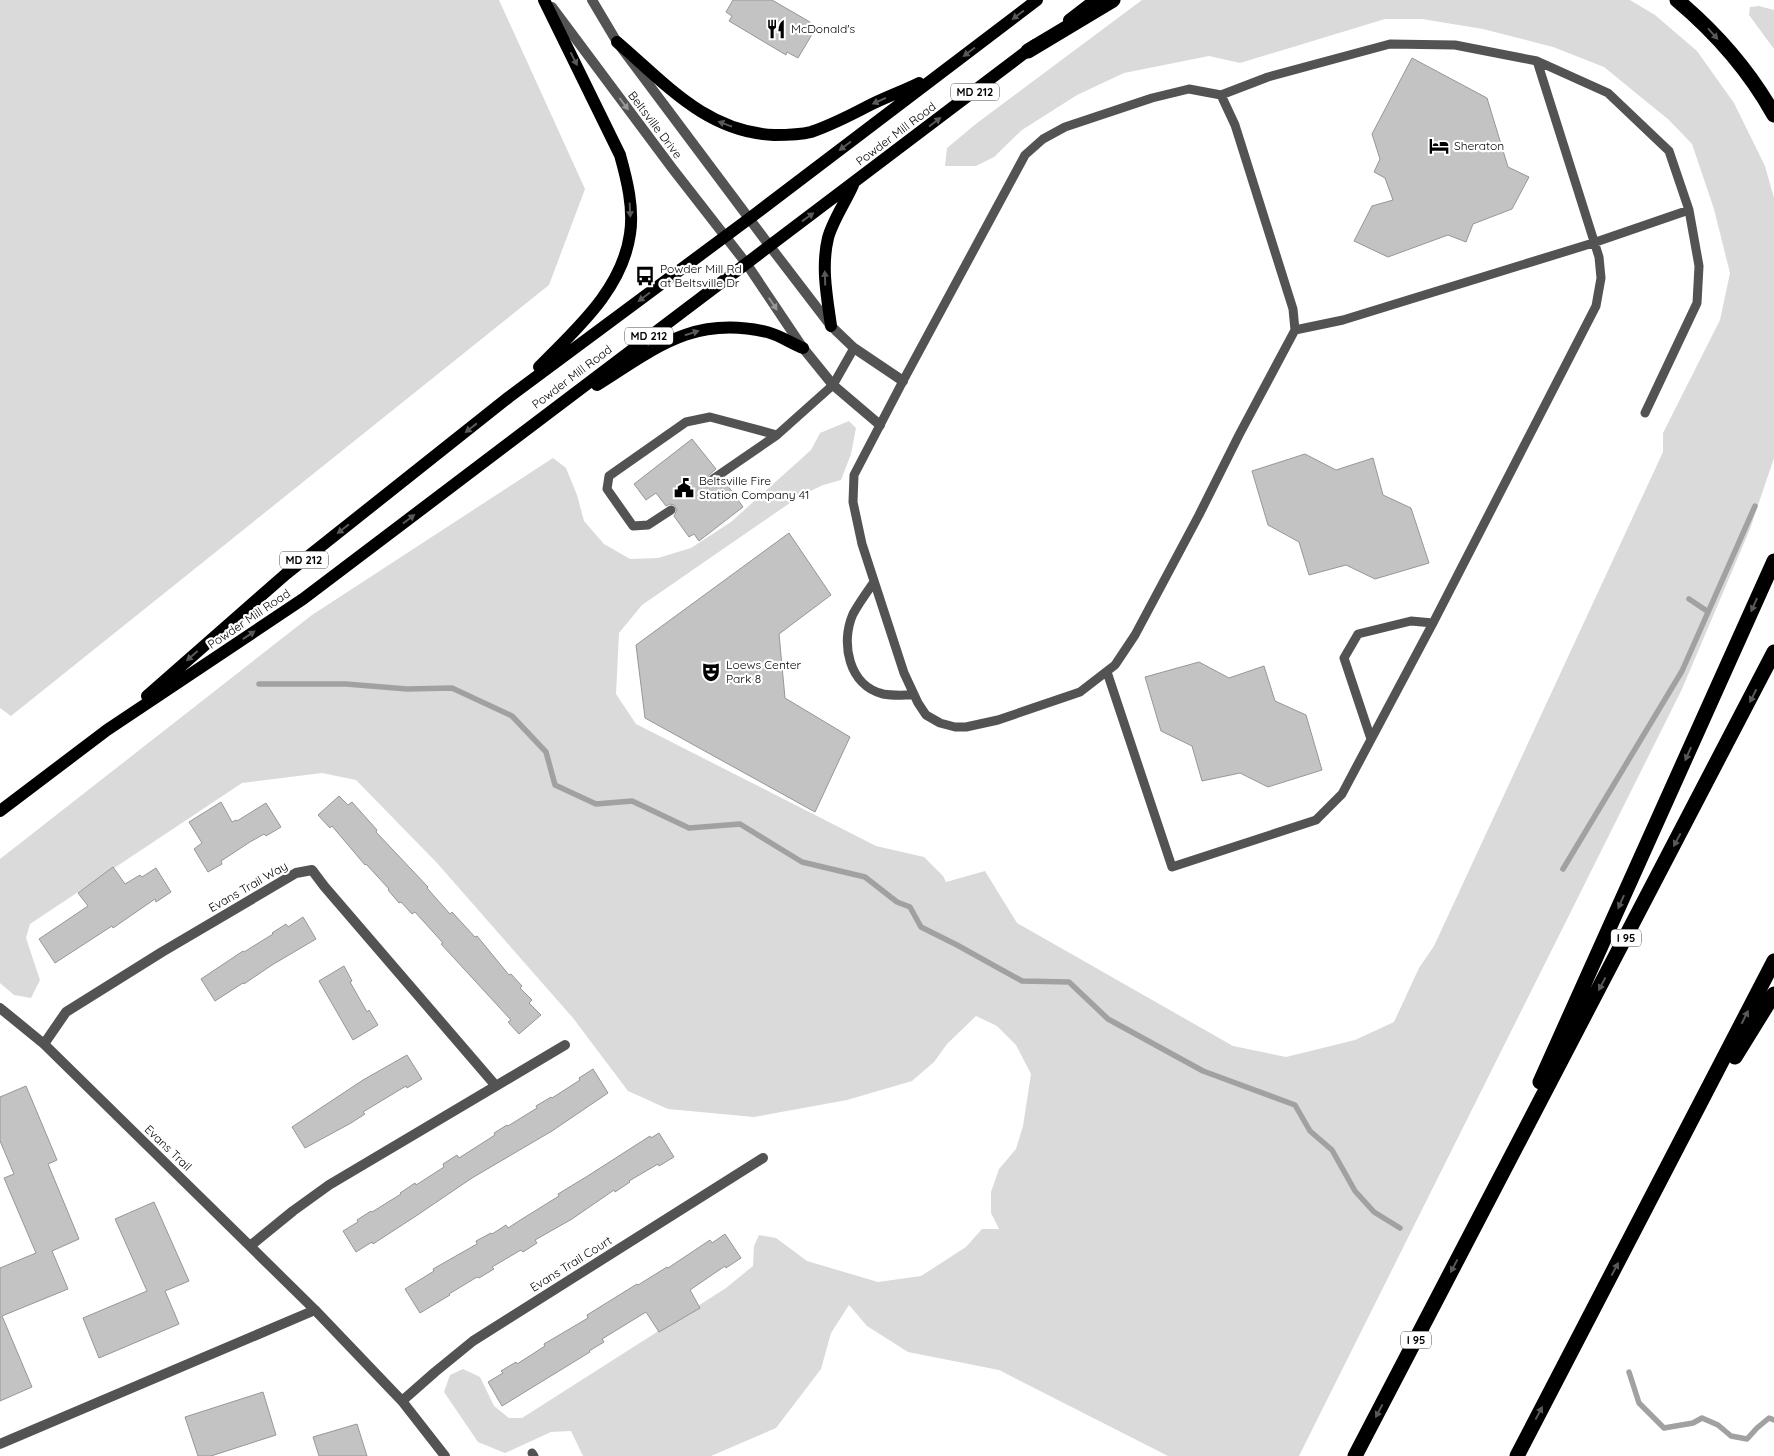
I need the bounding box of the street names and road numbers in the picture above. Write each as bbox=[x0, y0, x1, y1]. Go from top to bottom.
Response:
road number: MD 212 bbox=[951, 84, 999, 100]
street label: Beltsville Drive bbox=[625, 88, 686, 162]
street label: Powder Mill Road bbox=[853, 99, 939, 169]
road number: MD 212 bbox=[625, 328, 673, 344]
street label: Powder Mill Road bbox=[529, 342, 615, 412]
road number: MD 212 bbox=[280, 552, 328, 568]
street label: Powder Mill Road bbox=[205, 585, 293, 652]
street label: Evans Trail Way bbox=[206, 858, 290, 915]
road number: I 95 bbox=[1611, 930, 1641, 946]
street label: Evans Trail bbox=[142, 1122, 195, 1174]
street label: Evans Trail Court bbox=[527, 1232, 614, 1295]
road number: I 95 bbox=[1401, 1332, 1431, 1348]

